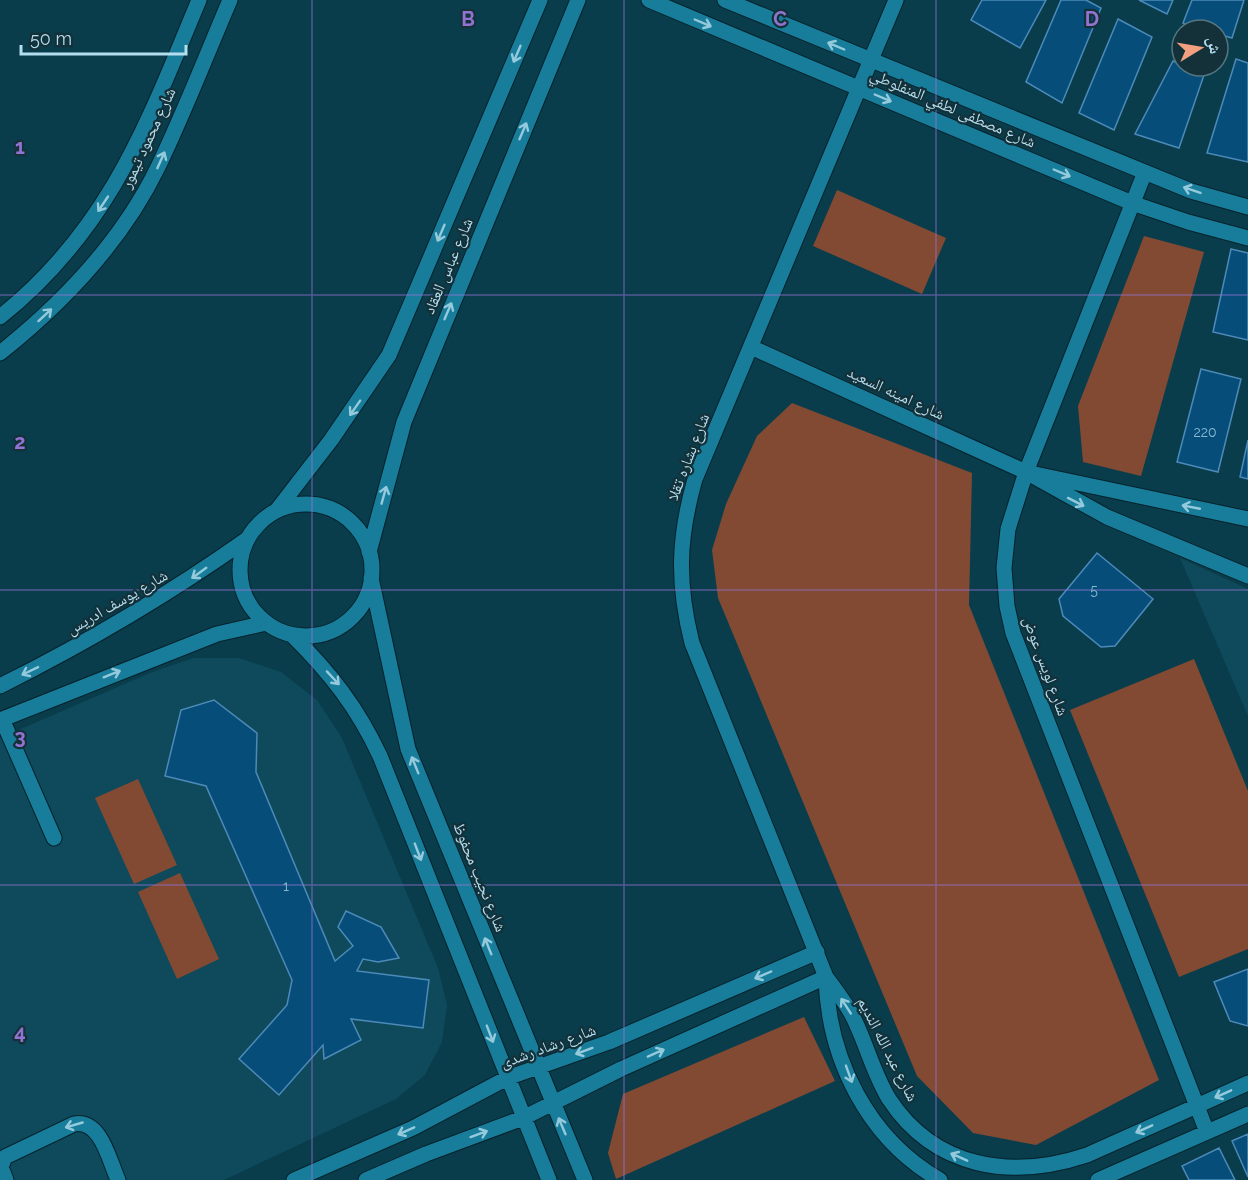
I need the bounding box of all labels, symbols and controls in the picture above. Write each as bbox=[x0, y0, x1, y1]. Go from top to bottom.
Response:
text: B bbox=[461, 7, 475, 31]
text: C bbox=[773, 7, 787, 31]
text: D bbox=[1085, 7, 1099, 31]
scale bar bbox=[21, 18, 186, 56]
one-way arrow bbox=[693, 18, 712, 29]
north arrow bbox=[1170, 18, 1230, 78]
text: 50 m bbox=[30, 28, 72, 49]
text: ش bbox=[1203, 35, 1225, 55]
one-way arrow bbox=[827, 40, 846, 51]
one-way arrow bbox=[511, 44, 522, 63]
street label: شارع مصطفى لطفي المنفلوطي bbox=[866, 64, 1039, 154]
street label: شارع محمود تيمور bbox=[116, 85, 181, 193]
one-way arrow bbox=[873, 93, 891, 104]
one-way arrow bbox=[518, 123, 529, 141]
text: 1 bbox=[15, 135, 25, 159]
one-way arrow bbox=[156, 151, 167, 170]
one-way arrow bbox=[1053, 168, 1071, 179]
one-way arrow bbox=[1183, 184, 1202, 195]
one-way arrow bbox=[96, 195, 108, 212]
street label: شارع عباس العقاد bbox=[419, 215, 478, 317]
one-way arrow bbox=[435, 224, 446, 242]
one-way arrow bbox=[443, 303, 454, 321]
one-way arrow bbox=[37, 308, 52, 322]
street label: شارع امينه السعيد bbox=[844, 362, 948, 425]
one-way arrow bbox=[349, 399, 361, 415]
street label: شارع بشاره تقلا bbox=[663, 411, 714, 504]
house number: 220 bbox=[1193, 424, 1217, 440]
text: 2 bbox=[14, 430, 26, 454]
one-way arrow bbox=[379, 486, 390, 505]
one-way arrow bbox=[1067, 496, 1085, 508]
one-way arrow bbox=[1181, 501, 1201, 512]
street label: شارع يوسف ادريس bbox=[63, 565, 171, 639]
one-way arrow bbox=[192, 567, 208, 579]
house number: 5 bbox=[1090, 582, 1098, 598]
street label: شارع لويس عوض bbox=[1018, 614, 1073, 719]
one-way arrow bbox=[22, 665, 40, 677]
one-way arrow bbox=[103, 668, 121, 679]
one-way arrow bbox=[326, 671, 340, 686]
text: 3 bbox=[14, 725, 26, 749]
one-way arrow bbox=[409, 756, 420, 775]
street label: شارع نجيب محفوظ bbox=[448, 819, 511, 935]
one-way arrow bbox=[413, 842, 424, 861]
house number: 1 bbox=[283, 878, 289, 894]
one-way arrow bbox=[482, 937, 493, 955]
one-way arrow bbox=[755, 970, 773, 982]
street label: شارع عبد الله النديم bbox=[853, 994, 923, 1105]
one-way arrow bbox=[840, 998, 852, 1015]
text: 4 bbox=[14, 1020, 26, 1044]
street label: شارع رشاد رشدى bbox=[498, 1020, 599, 1073]
one-way arrow bbox=[485, 1024, 496, 1042]
one-way arrow bbox=[575, 1047, 594, 1058]
one-way arrow bbox=[646, 1047, 664, 1059]
one-way arrow bbox=[844, 1064, 855, 1083]
one-way arrow bbox=[1214, 1089, 1232, 1100]
one-way arrow bbox=[556, 1117, 567, 1135]
one-way arrow bbox=[65, 1120, 84, 1131]
one-way arrow bbox=[1135, 1124, 1153, 1135]
one-way arrow bbox=[398, 1126, 416, 1137]
one-way arrow bbox=[469, 1128, 488, 1139]
one-way arrow bbox=[950, 1151, 968, 1163]

